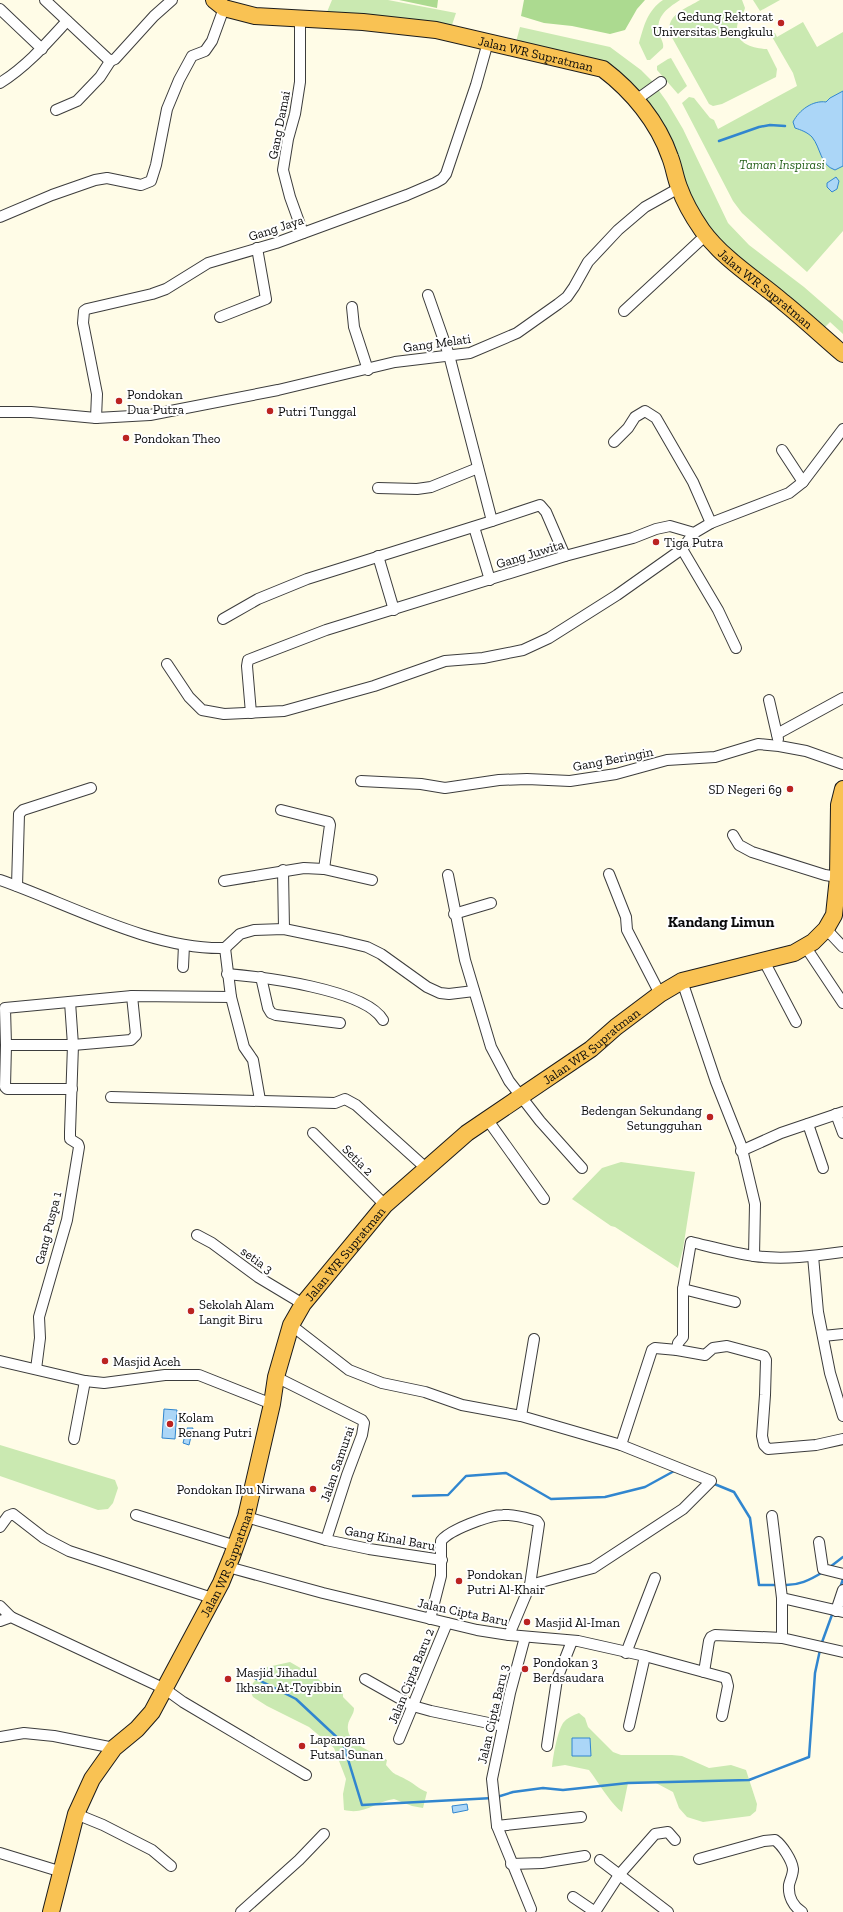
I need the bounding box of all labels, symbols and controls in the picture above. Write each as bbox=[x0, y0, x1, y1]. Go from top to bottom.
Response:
place label: Gedung Rektorat Universitas Bengkulu bbox=[653, 9, 774, 39]
marker: Gedung Rektorat Universitas Bengkulu bbox=[776, 18, 786, 28]
street label: Jalan WR Supratman bbox=[477, 33, 595, 74]
street label: Gang Damai bbox=[265, 89, 293, 160]
park label: Taman Inspirasi bbox=[739, 157, 825, 172]
street label: Gang Jaya bbox=[247, 212, 306, 244]
street label: Jalan WR Supratman bbox=[715, 245, 816, 332]
street label: Gang Melati bbox=[402, 331, 472, 355]
place label: Pondokan Dua Putra bbox=[127, 387, 185, 417]
marker: Pondokan Dua Putra bbox=[114, 396, 124, 406]
place label: Putri Tunggal bbox=[278, 404, 357, 419]
marker: Putri Tunggal bbox=[265, 406, 275, 416]
place label: Pondokan Theo bbox=[134, 431, 221, 446]
marker: Pondokan Theo bbox=[121, 433, 131, 443]
place label: Tiga Putra bbox=[664, 535, 724, 550]
street label: Gang Juwita bbox=[494, 536, 566, 571]
marker: Tiga Putra bbox=[651, 537, 661, 547]
street label: Gang Beringin bbox=[572, 744, 655, 774]
place label: SD Negeri 69 bbox=[708, 782, 782, 797]
marker: SD Negeri 69 bbox=[785, 784, 795, 794]
district label: Kandang Limun bbox=[668, 913, 774, 931]
street label: Jalan WR Supratman bbox=[540, 1004, 643, 1087]
place label: Bedengan Sekundang Setungguhan bbox=[581, 1103, 703, 1133]
marker: Bedengan Sekundang Setungguhan bbox=[705, 1112, 715, 1122]
street label: Setia 2 bbox=[339, 1141, 377, 1179]
street label: Gang Puspa 1 bbox=[32, 1190, 64, 1266]
street label: Jalan WR Supratman bbox=[301, 1203, 388, 1304]
street label: setia 3 bbox=[238, 1243, 276, 1277]
place label: Sekolah Alam Langit Biru bbox=[199, 1297, 275, 1327]
marker: Sekolah Alam Langit Biru bbox=[186, 1306, 196, 1316]
place label: Masjid Aceh bbox=[113, 1354, 181, 1370]
marker: Masjid Aceh bbox=[100, 1356, 110, 1366]
place label: Kolam Renang Putri bbox=[178, 1410, 252, 1440]
marker: Kolam Renang Putri bbox=[165, 1419, 175, 1429]
street label: Jalan Samurai bbox=[317, 1424, 357, 1504]
place label: Pondokan Ibu Nirwana bbox=[177, 1482, 306, 1497]
marker: Pondokan Ibu Nirwana bbox=[308, 1484, 318, 1494]
street label: Jalan WR Supratman bbox=[197, 1505, 256, 1619]
street label: Gang Kinal Baru bbox=[343, 1523, 437, 1553]
place label: Pondokan Putri Al-Khair bbox=[467, 1567, 545, 1597]
marker: Pondokan Putri Al-Khair bbox=[454, 1576, 464, 1586]
street label: Jalan Cipta Baru bbox=[416, 1595, 510, 1629]
place label: Masjid Al-Iman bbox=[535, 1615, 620, 1631]
marker: Masjid Al-Iman bbox=[522, 1617, 532, 1627]
street label: Jalan Cipta Baru 2 bbox=[385, 1626, 437, 1726]
place label: Pondokan 3 Berdsaudara bbox=[533, 1655, 605, 1685]
street label: Jalan Cipta Baru 3 bbox=[474, 1663, 512, 1765]
marker: Pondokan 3 Berdsaudara bbox=[520, 1664, 530, 1674]
place label: Masjid Jihadul Ikhsan At-Toyibbin bbox=[236, 1665, 342, 1695]
marker: Masjid Jihadul Ikhsan At-Toyibbin bbox=[223, 1674, 233, 1684]
place label: Lapangan Futsal Sunan bbox=[310, 1732, 384, 1762]
marker: Lapangan Futsal Sunan bbox=[297, 1741, 307, 1751]

